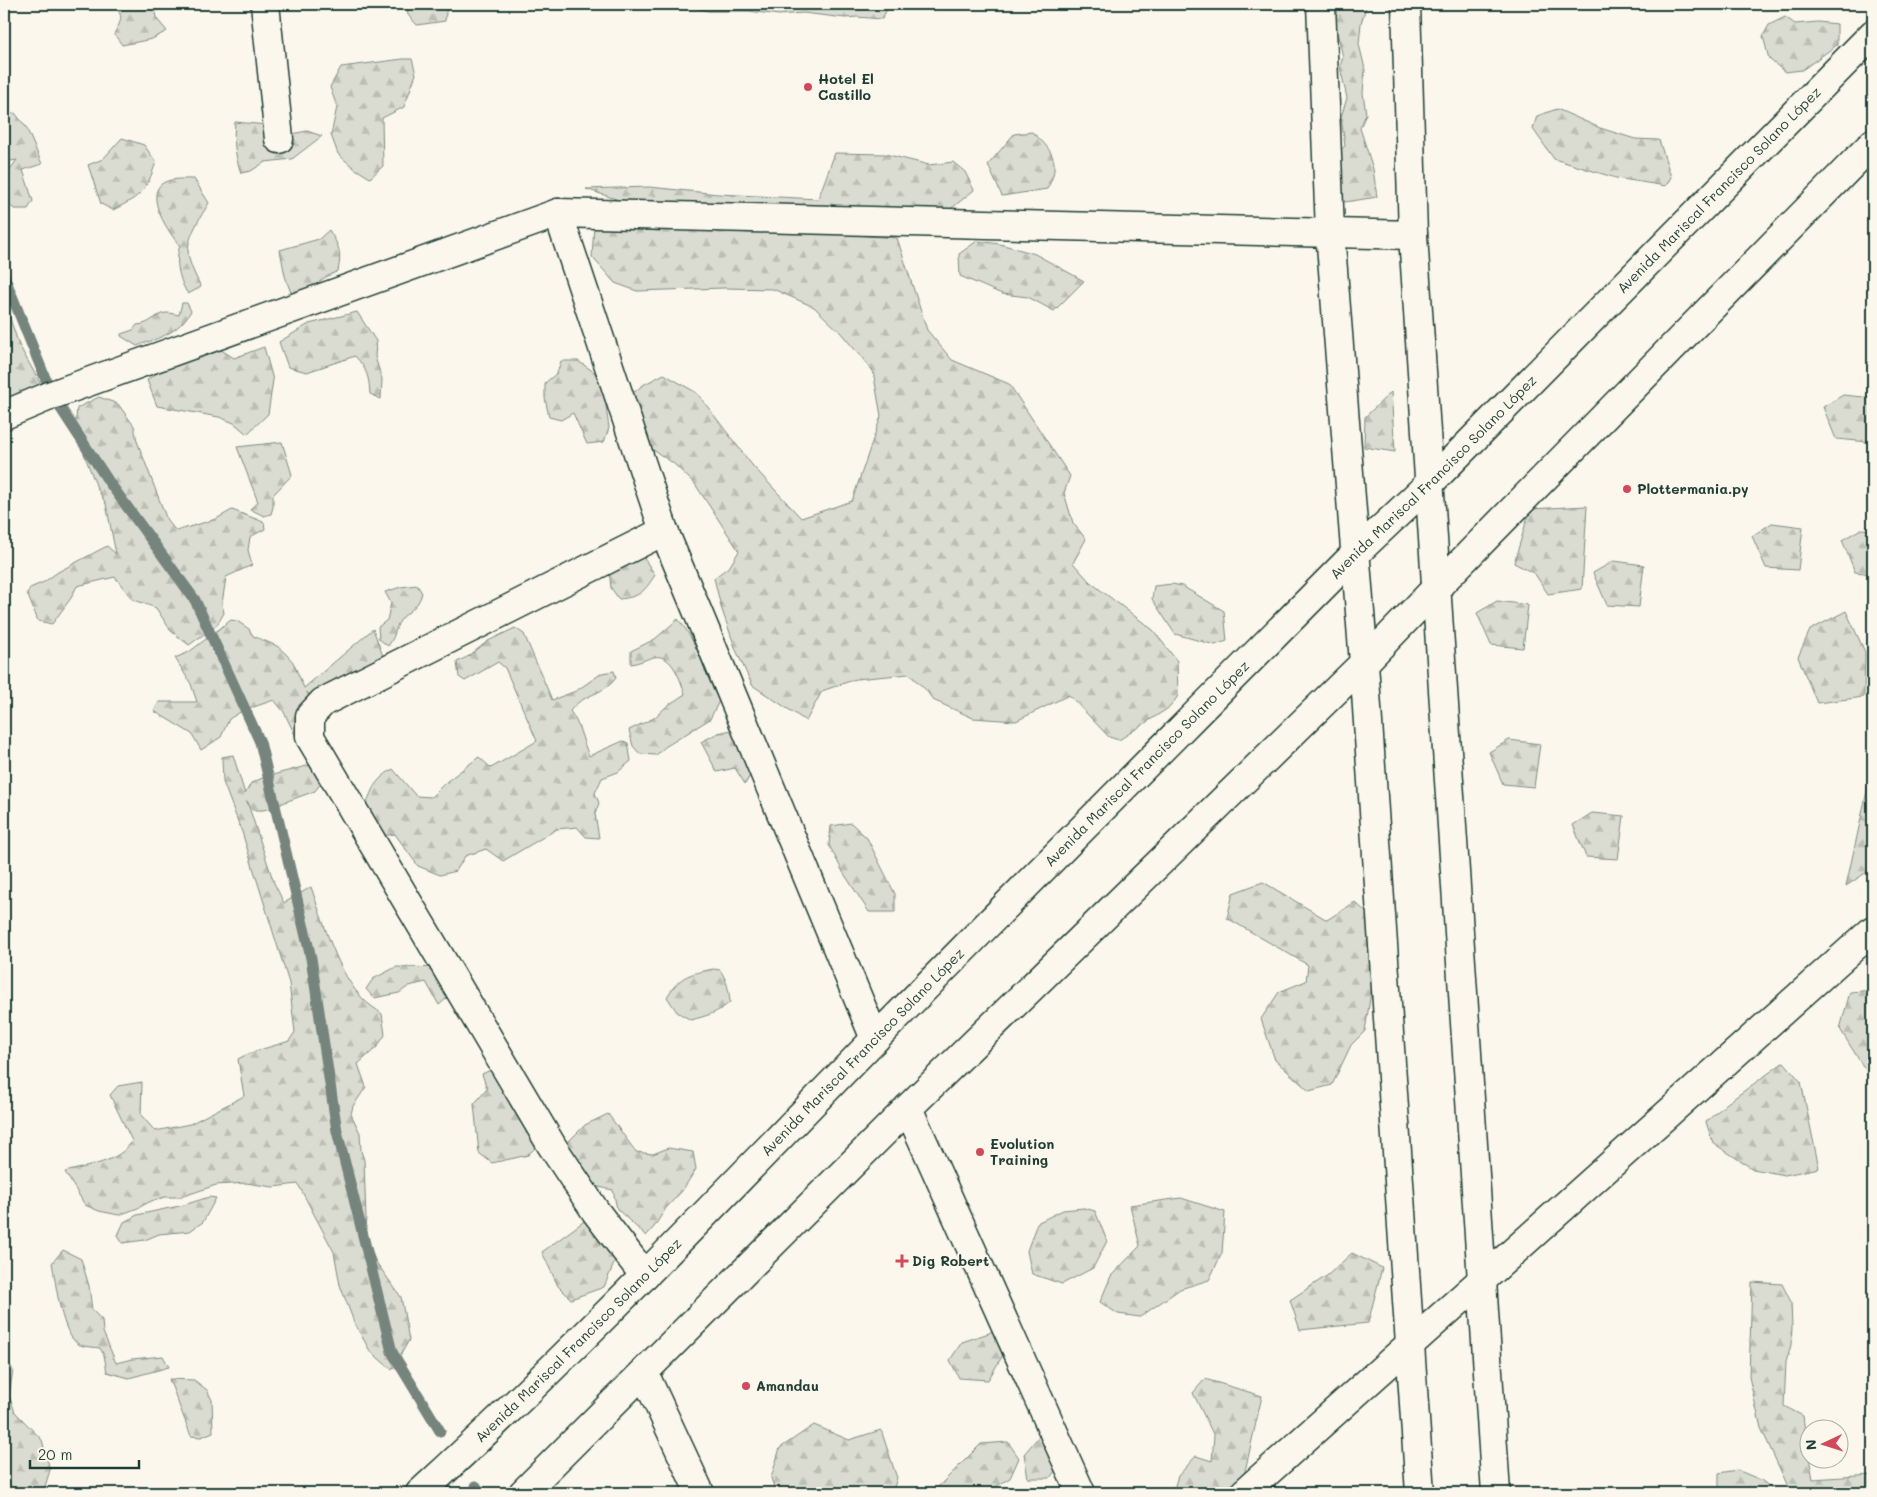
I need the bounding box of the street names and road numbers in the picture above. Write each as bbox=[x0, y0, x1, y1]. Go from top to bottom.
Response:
street label: Avenida Mariscal Francisco Solano López bbox=[1612, 82, 1825, 297]
street label: Avenida Mariscal Francisco Solano López bbox=[1326, 370, 1541, 583]
street label: Avenida Mariscal Francisco Solano López bbox=[1040, 656, 1253, 870]
street label: Avenida Mariscal Francisco Solano López bbox=[757, 943, 968, 1160]
street label: Avenida Mariscal Francisco Solano López bbox=[471, 1234, 686, 1446]

